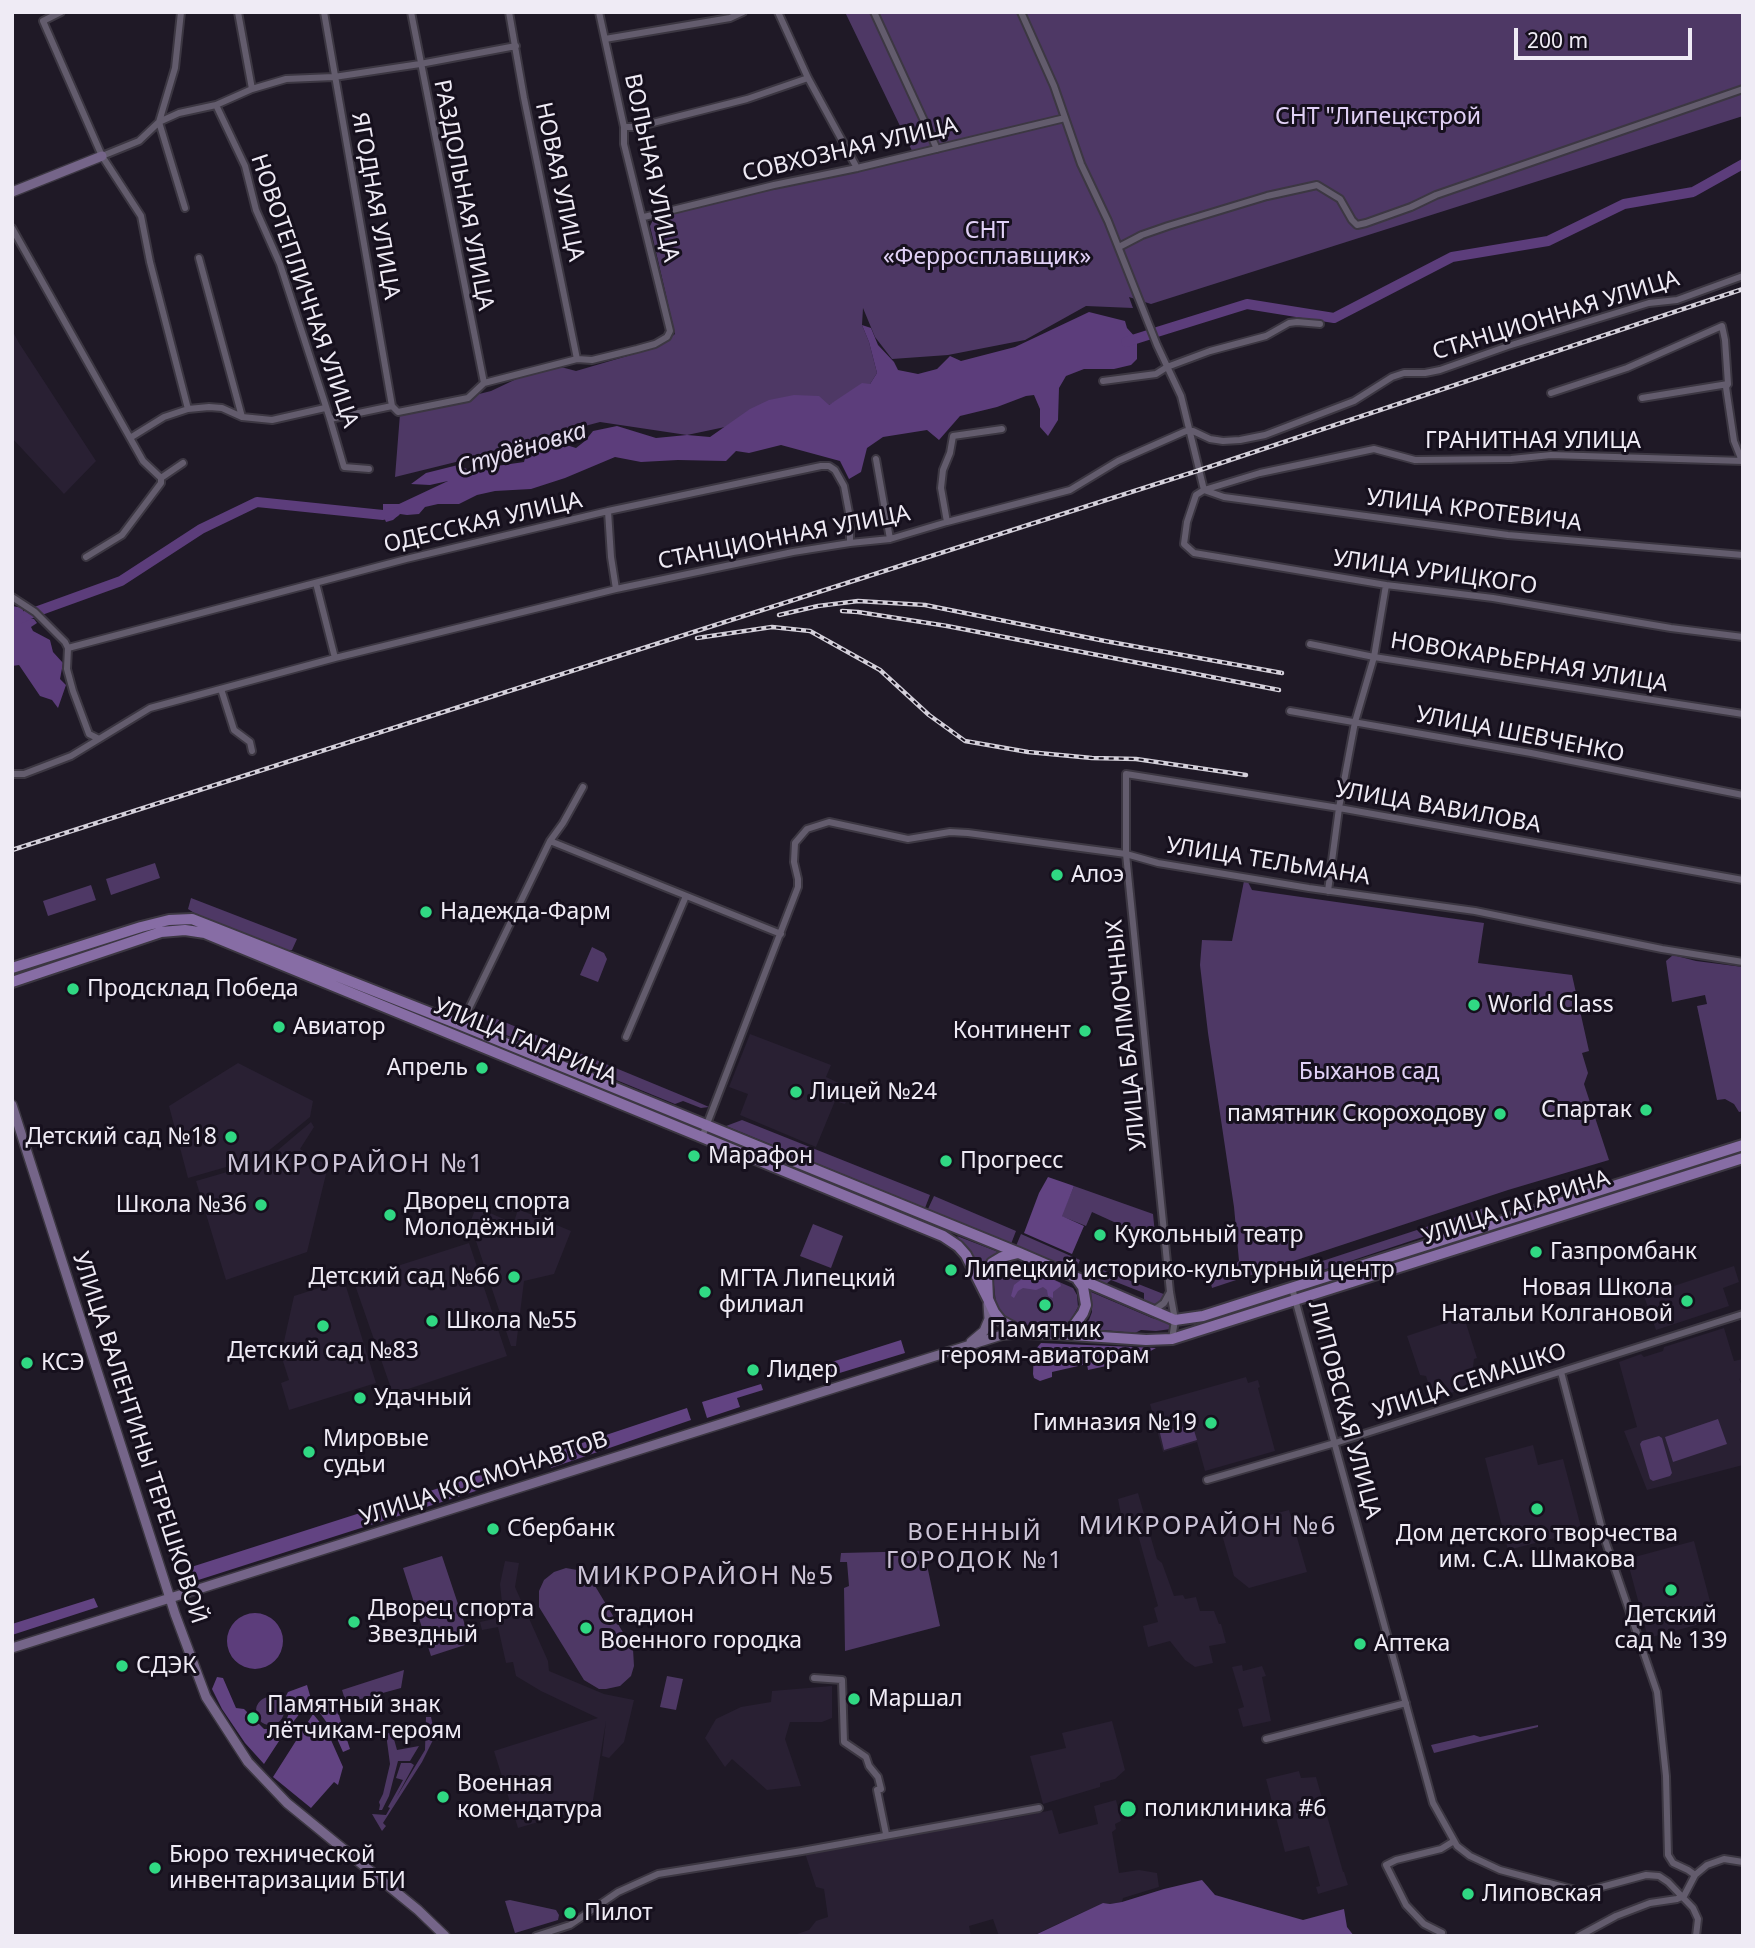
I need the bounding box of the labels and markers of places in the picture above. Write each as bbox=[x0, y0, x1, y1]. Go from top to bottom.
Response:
place label: Алоэ bbox=[1071, 861, 1124, 889]
marker: Алоэ bbox=[1049, 867, 1065, 883]
place label: Надежда-Фарм bbox=[440, 898, 611, 926]
marker: Надежда-Фарм bbox=[418, 904, 434, 920]
place label: Продсклад Победа bbox=[87, 975, 298, 1003]
marker: Продсклад Победа bbox=[65, 981, 81, 997]
place label: World Class bbox=[1488, 991, 1614, 1019]
marker: World Class bbox=[1466, 997, 1482, 1013]
place label: Авиатор bbox=[293, 1013, 386, 1041]
place label: Континент bbox=[953, 1017, 1071, 1045]
marker: Авиатор bbox=[271, 1019, 287, 1035]
marker: Континент bbox=[1077, 1023, 1093, 1039]
place label: Апрель bbox=[387, 1054, 468, 1082]
marker: Апрель bbox=[474, 1060, 490, 1076]
place label: Лицей №24 bbox=[810, 1078, 937, 1106]
marker: Лицей №24 bbox=[788, 1084, 804, 1100]
place label: Спартак bbox=[1541, 1096, 1632, 1124]
place label: памятник Скороходову bbox=[1227, 1100, 1486, 1128]
marker: Спартак bbox=[1638, 1102, 1654, 1118]
marker: памятник Скороходову bbox=[1492, 1106, 1508, 1122]
place label: Детский сад №18 bbox=[25, 1123, 217, 1151]
marker: Детский сад №18 bbox=[223, 1129, 239, 1145]
place label: Марафон bbox=[708, 1142, 813, 1170]
place label: Прогресс bbox=[960, 1147, 1064, 1175]
marker: Марафон bbox=[686, 1148, 702, 1164]
marker: Прогресс bbox=[938, 1153, 954, 1169]
place label: Дворец спорта Молодёжный bbox=[404, 1188, 570, 1242]
place label: Школа №36 bbox=[116, 1191, 247, 1219]
marker: Школа №36 bbox=[253, 1197, 269, 1213]
marker: Дворец спорта Молодёжный bbox=[382, 1207, 398, 1223]
place label: Кукольный театр bbox=[1114, 1221, 1304, 1249]
marker: Кукольный театр bbox=[1092, 1227, 1108, 1243]
place label: Газпромбанк bbox=[1550, 1238, 1697, 1266]
marker: Газпромбанк bbox=[1528, 1244, 1544, 1260]
place label: Липецкий историко-культурный центр bbox=[965, 1256, 1395, 1284]
marker: Липецкий историко-культурный центр bbox=[943, 1262, 959, 1278]
place label: Детский сад №66 bbox=[308, 1263, 500, 1291]
place label: МГТА Липецкий филиал bbox=[719, 1265, 896, 1319]
marker: Детский сад №66 bbox=[506, 1269, 522, 1285]
place label: Новая Школа Натальи Колгановой bbox=[1441, 1274, 1673, 1328]
marker: МГТА Липецкий филиал bbox=[697, 1284, 713, 1300]
marker: Новая Школа Натальи Колгановой bbox=[1679, 1293, 1695, 1309]
marker: Памятник героям-авиаторам bbox=[1037, 1297, 1053, 1313]
place label: Школа №55 bbox=[446, 1307, 577, 1335]
marker: Школа №55 bbox=[424, 1313, 440, 1329]
place label: Памятник героям-авиаторам bbox=[940, 1316, 1150, 1370]
marker: Детский сад №83 bbox=[315, 1318, 331, 1334]
place label: Детский сад №83 bbox=[227, 1337, 419, 1365]
place label: КСЭ bbox=[41, 1349, 85, 1377]
marker: КСЭ bbox=[19, 1355, 35, 1371]
place label: Лидер bbox=[767, 1356, 838, 1384]
marker: Лидер bbox=[745, 1362, 761, 1378]
place label: Удачный bbox=[374, 1384, 472, 1412]
marker: Удачный bbox=[352, 1390, 368, 1406]
place label: Гимназия №19 bbox=[1033, 1409, 1197, 1437]
marker: Гимназия №19 bbox=[1203, 1415, 1219, 1431]
place label: Мировые судьи bbox=[323, 1425, 429, 1479]
marker: Мировые судьи bbox=[301, 1444, 317, 1460]
marker: Дом детского творчества им. С.А. Шмакова bbox=[1529, 1501, 1545, 1517]
place label: Сбербанк bbox=[507, 1515, 615, 1543]
place label: Дом детского творчества им. С.А. Шмакова bbox=[1396, 1520, 1678, 1574]
marker: Сбербанк bbox=[485, 1521, 501, 1537]
marker: Детский сад № 139 bbox=[1663, 1582, 1679, 1598]
place label: Дворец спорта Звездный bbox=[368, 1595, 534, 1649]
place label: Стадион Военного городка bbox=[600, 1601, 802, 1655]
place label: Детский сад № 139 bbox=[1615, 1601, 1727, 1655]
marker: Дворец спорта Звездный bbox=[346, 1614, 362, 1630]
marker: Стадион Военного городка bbox=[578, 1620, 594, 1636]
place label: Аптека bbox=[1374, 1630, 1450, 1658]
marker: Аптека bbox=[1352, 1636, 1368, 1652]
place label: СДЭК bbox=[136, 1652, 197, 1680]
marker: СДЭК bbox=[114, 1658, 130, 1674]
place label: Маршал bbox=[868, 1685, 962, 1713]
place label: Памятный знак лётчикам-героям bbox=[267, 1691, 462, 1745]
marker: Маршал bbox=[846, 1691, 862, 1707]
marker: Памятный знак лётчикам-героям bbox=[245, 1710, 261, 1726]
place label: Военная комендатура bbox=[457, 1770, 603, 1824]
marker: Военная комендатура bbox=[435, 1789, 451, 1805]
place label: поликлиника #6 bbox=[1144, 1795, 1326, 1823]
marker: поликлиника #6 bbox=[1118, 1799, 1138, 1819]
place label: Бюро технической инвентаризации БТИ bbox=[169, 1841, 406, 1895]
marker: Бюро технической инвентаризации БТИ bbox=[147, 1860, 163, 1876]
place label: Липовская bbox=[1482, 1880, 1602, 1908]
marker: Липовская bbox=[1460, 1886, 1476, 1902]
place label: Пилот bbox=[584, 1899, 653, 1927]
marker: Пилот bbox=[562, 1905, 578, 1921]

